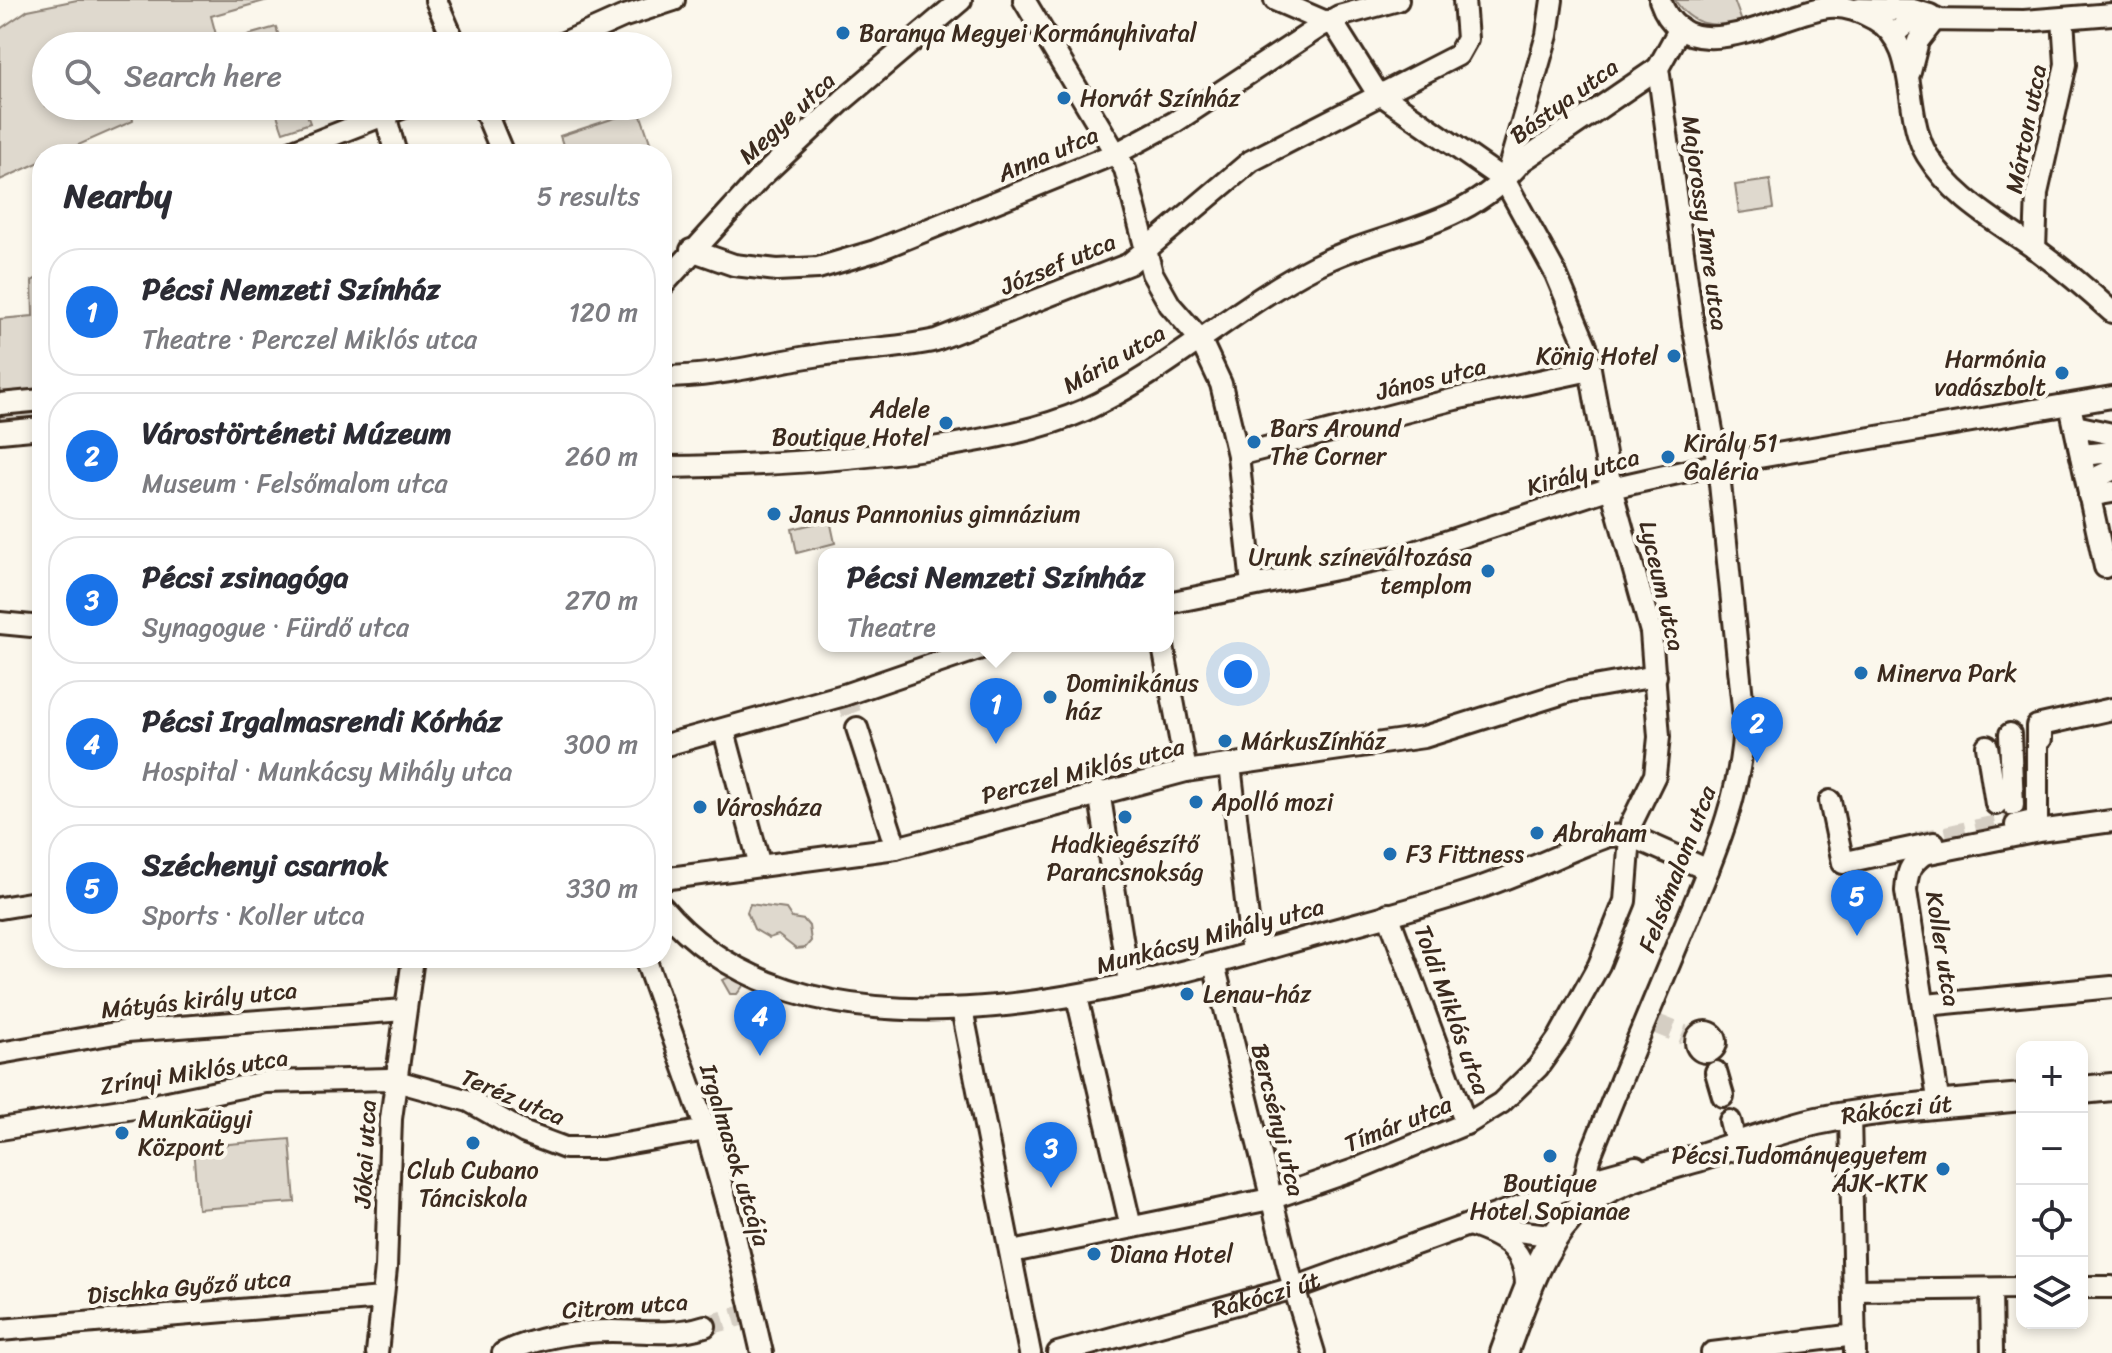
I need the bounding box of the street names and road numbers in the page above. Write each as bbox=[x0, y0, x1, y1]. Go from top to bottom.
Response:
street label: Bástya utca bbox=[1500, 47, 1628, 155]
street label: Megye utca bbox=[728, 61, 846, 175]
street label: Márton utca bbox=[1993, 61, 2059, 197]
street label: Majorossy Imre utca bbox=[1669, 113, 1741, 333]
street label: Anna utca bbox=[990, 114, 1105, 195]
street label: József utca bbox=[993, 221, 1122, 308]
street label: Mária utca bbox=[1054, 312, 1174, 406]
street label: János utca bbox=[1370, 345, 1491, 413]
street label: Király utca bbox=[1522, 436, 1644, 508]
street label: Lyceum utca bbox=[1627, 517, 1697, 655]
street label: Perczel Miklós utca bbox=[977, 725, 1190, 817]
street label: Felsőmalom utca bbox=[1626, 778, 1728, 959]
street label: Munkácsy Mihály utca bbox=[1091, 885, 1329, 987]
street label: Koller utca bbox=[1913, 888, 1973, 1010]
street label: Toldi Miklós utca bbox=[1402, 919, 1503, 1102]
street label: Mátyás király utca bbox=[99, 969, 299, 1031]
street label: Zrínyi Miklós utca bbox=[97, 1036, 291, 1108]
street label: Bercsényi utca bbox=[1239, 1039, 1317, 1201]
street label: Teréz utca bbox=[454, 1056, 572, 1138]
street label: Irgalmasok utcája bbox=[687, 1057, 783, 1252]
street label: Rákóczi út bbox=[1838, 1082, 1954, 1137]
street label: Tímár utca bbox=[1338, 1083, 1459, 1165]
street label: Jókai utca bbox=[341, 1099, 389, 1210]
street label: Dischka Győző utca bbox=[85, 1257, 294, 1317]
street label: Rákóczi út bbox=[1207, 1259, 1326, 1331]
street label: Citrom utca bbox=[561, 1281, 689, 1331]

